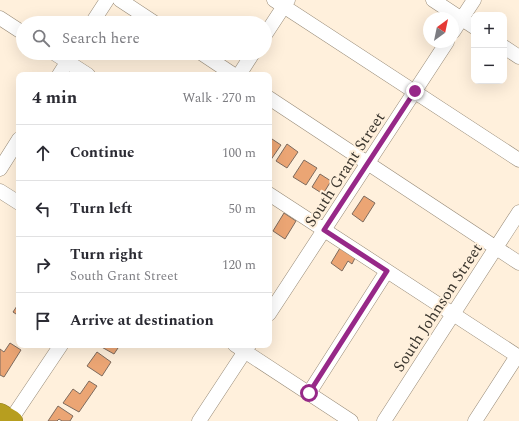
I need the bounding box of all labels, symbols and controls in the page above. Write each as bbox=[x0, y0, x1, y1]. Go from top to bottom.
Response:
north arrow bbox=[423, 12, 459, 48]
map controls bbox=[471, 12, 507, 84]
button: + bbox=[471, 12, 507, 48]
search box bbox=[16, 16, 272, 60]
icon: search bbox=[30, 27, 52, 49]
text: Search here bbox=[62, 27, 140, 50]
button: − bbox=[471, 48, 507, 84]
route end bbox=[406, 82, 424, 100]
text: 4 min bbox=[32, 85, 77, 111]
text: Walk · 270 m bbox=[182, 88, 256, 108]
street label: South Grant Street bbox=[299, 107, 391, 232]
text: Continue bbox=[70, 141, 135, 164]
icon: ahead bbox=[32, 142, 54, 164]
text: 100 m bbox=[222, 143, 256, 163]
text: Turn left bbox=[70, 197, 132, 220]
icon: left bbox=[32, 198, 54, 220]
text: 50 m bbox=[229, 199, 256, 219]
street label: South Johnson Street bbox=[387, 238, 489, 377]
text: Turn right bbox=[70, 243, 143, 266]
icon: right bbox=[32, 254, 54, 276]
text: 120 m bbox=[222, 255, 256, 275]
text: South Grant Street bbox=[70, 266, 178, 286]
text: Arrive at destination bbox=[70, 309, 214, 332]
icon: arrive bbox=[32, 310, 54, 332]
route start bbox=[300, 384, 318, 402]

